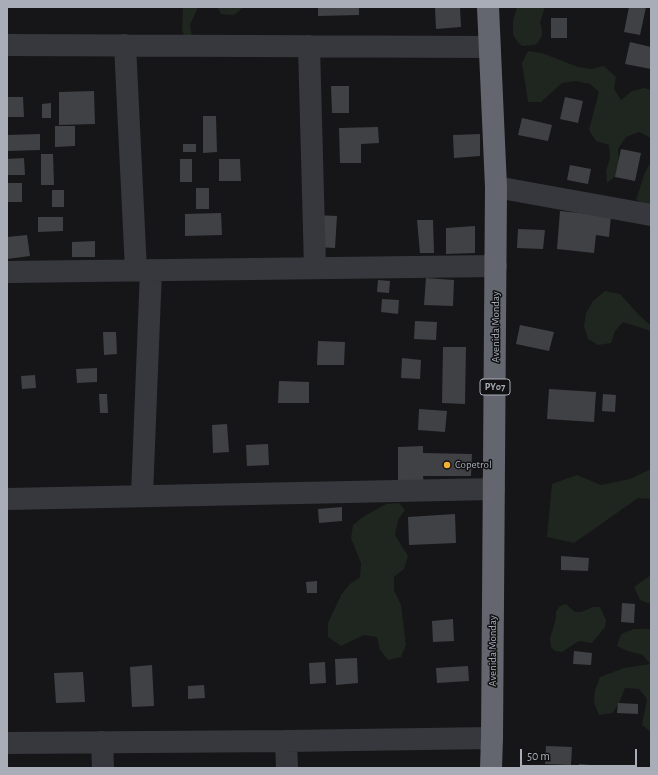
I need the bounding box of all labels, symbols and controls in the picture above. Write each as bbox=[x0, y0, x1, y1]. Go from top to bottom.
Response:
street label: Avenida Monday bbox=[489, 291, 503, 363]
road number: PY07 bbox=[480, 379, 510, 395]
place label: Copetrol bbox=[455, 458, 492, 472]
marker: Copetrol bbox=[442, 460, 452, 470]
street label: Avenida Monday bbox=[486, 615, 500, 687]
scale bar bbox=[522, 741, 639, 767]
text: 50 m bbox=[527, 750, 550, 762]

